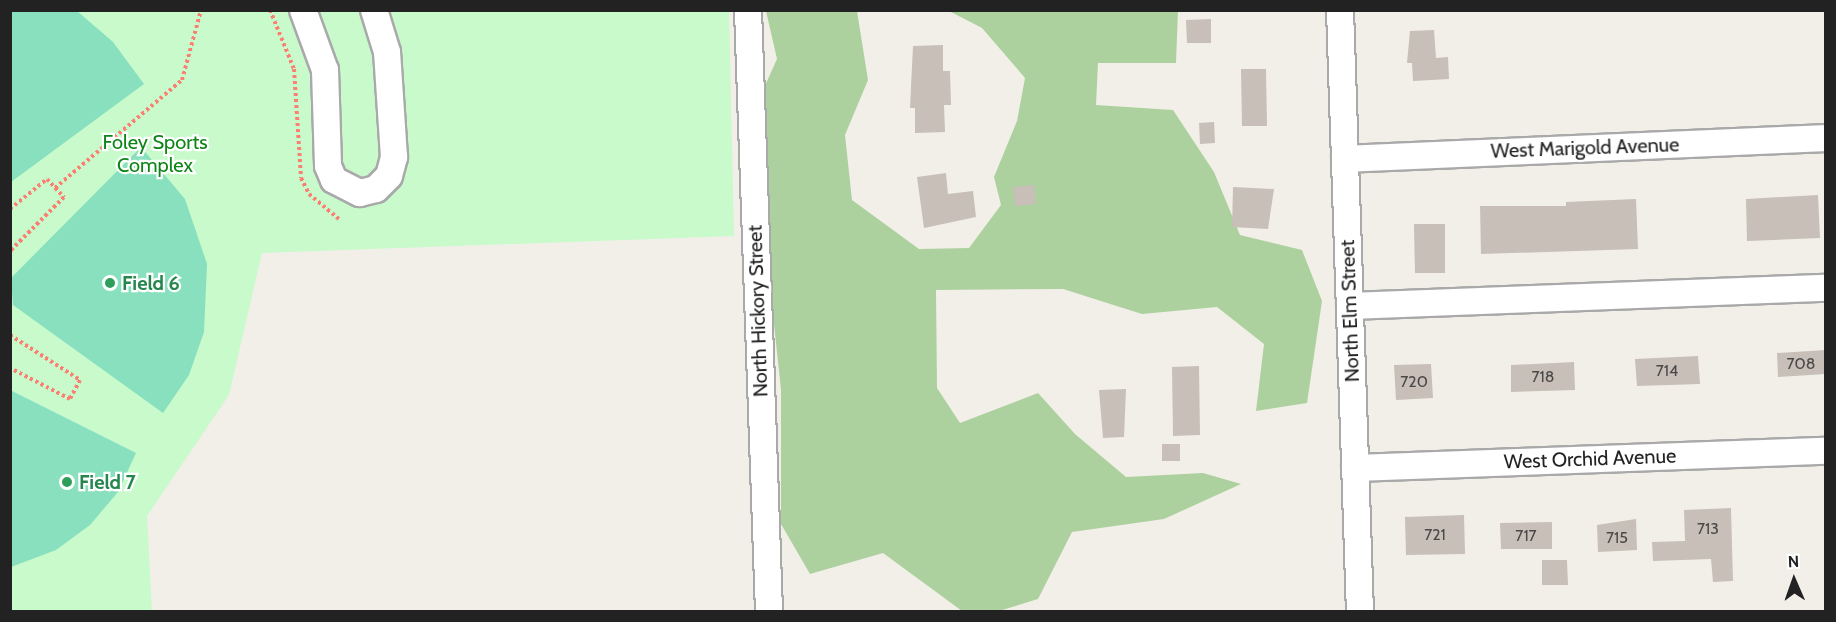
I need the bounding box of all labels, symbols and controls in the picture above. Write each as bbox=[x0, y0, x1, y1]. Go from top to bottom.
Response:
park label: Foley Sports Complex bbox=[103, 131, 207, 178]
street label: West Marigold Avenue bbox=[1490, 133, 1680, 163]
street label: North Hickory Street bbox=[743, 224, 773, 398]
street label: North Elm Street bbox=[1336, 239, 1364, 383]
place label: Field 6 bbox=[122, 271, 180, 295]
marker: Field 6 bbox=[103, 276, 117, 290]
house number: 708 bbox=[1787, 354, 1815, 374]
house number: 714 bbox=[1656, 361, 1678, 381]
house number: 718 bbox=[1532, 367, 1554, 387]
house number: 720 bbox=[1400, 372, 1428, 392]
street label: West Orchid Avenue bbox=[1503, 444, 1677, 474]
place label: Field 7 bbox=[79, 470, 136, 494]
marker: Field 7 bbox=[60, 475, 74, 489]
house number: 713 bbox=[1697, 519, 1719, 539]
house number: 721 bbox=[1424, 525, 1446, 545]
house number: 717 bbox=[1515, 526, 1537, 546]
house number: 715 bbox=[1606, 528, 1628, 548]
north arrow bbox=[1764, 550, 1824, 610]
text: N bbox=[1787, 552, 1799, 571]

